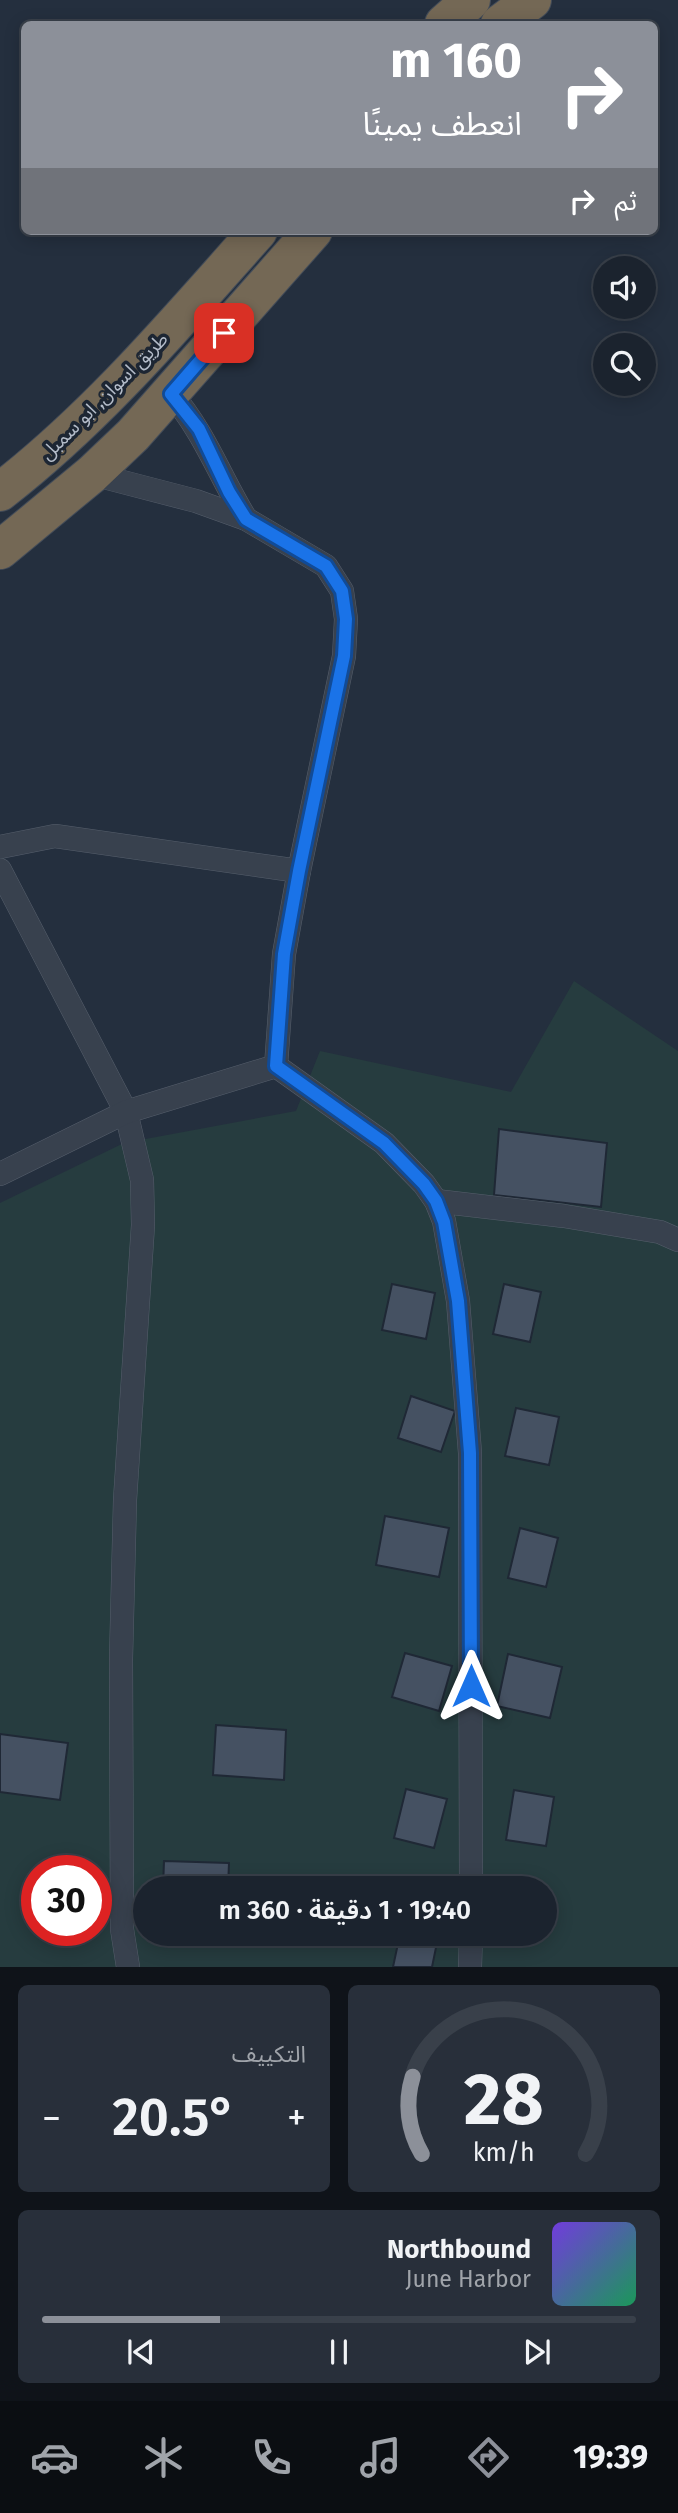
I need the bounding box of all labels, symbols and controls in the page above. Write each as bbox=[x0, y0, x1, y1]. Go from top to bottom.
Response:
text: 160 m bbox=[390, 31, 522, 90]
icon: right bbox=[546, 49, 637, 140]
text: انعطف يمينًا bbox=[362, 105, 522, 143]
icon: right bbox=[563, 182, 601, 220]
text: ثم bbox=[615, 186, 637, 217]
map controls bbox=[593, 256, 656, 396]
button: sound bbox=[593, 256, 656, 319]
pin bbox=[194, 303, 254, 363]
icon: arrive bbox=[205, 314, 243, 352]
street label: طريق اسوان, ابو سمبل bbox=[35, 327, 173, 465]
button: search bbox=[593, 333, 656, 396]
position arrow bbox=[434, 1649, 508, 1723]
speed limit sign: 30 bbox=[21, 1855, 112, 1946]
text: 19:40 · 1 دقيقة · 360 m bbox=[219, 1895, 471, 1926]
text: التكييف bbox=[232, 2040, 306, 2068]
text: 28 bbox=[464, 2057, 544, 2144]
text: 20.5° bbox=[112, 2086, 236, 2149]
text: − bbox=[42, 2095, 61, 2141]
text: + bbox=[287, 2095, 306, 2141]
text: km/h bbox=[473, 2138, 535, 2168]
text: Northbound bbox=[387, 2234, 531, 2265]
text: June Harbor bbox=[405, 2265, 531, 2293]
icon: previous bbox=[122, 2333, 160, 2371]
icon: pause bbox=[320, 2333, 358, 2371]
icon: next bbox=[518, 2333, 556, 2371]
icon: car bbox=[30, 2433, 79, 2482]
icon: climate bbox=[139, 2433, 188, 2482]
icon: phone bbox=[247, 2433, 296, 2482]
icon: music bbox=[356, 2433, 405, 2482]
icon: directions bbox=[464, 2433, 513, 2482]
text: 19:39 bbox=[573, 2438, 648, 2476]

